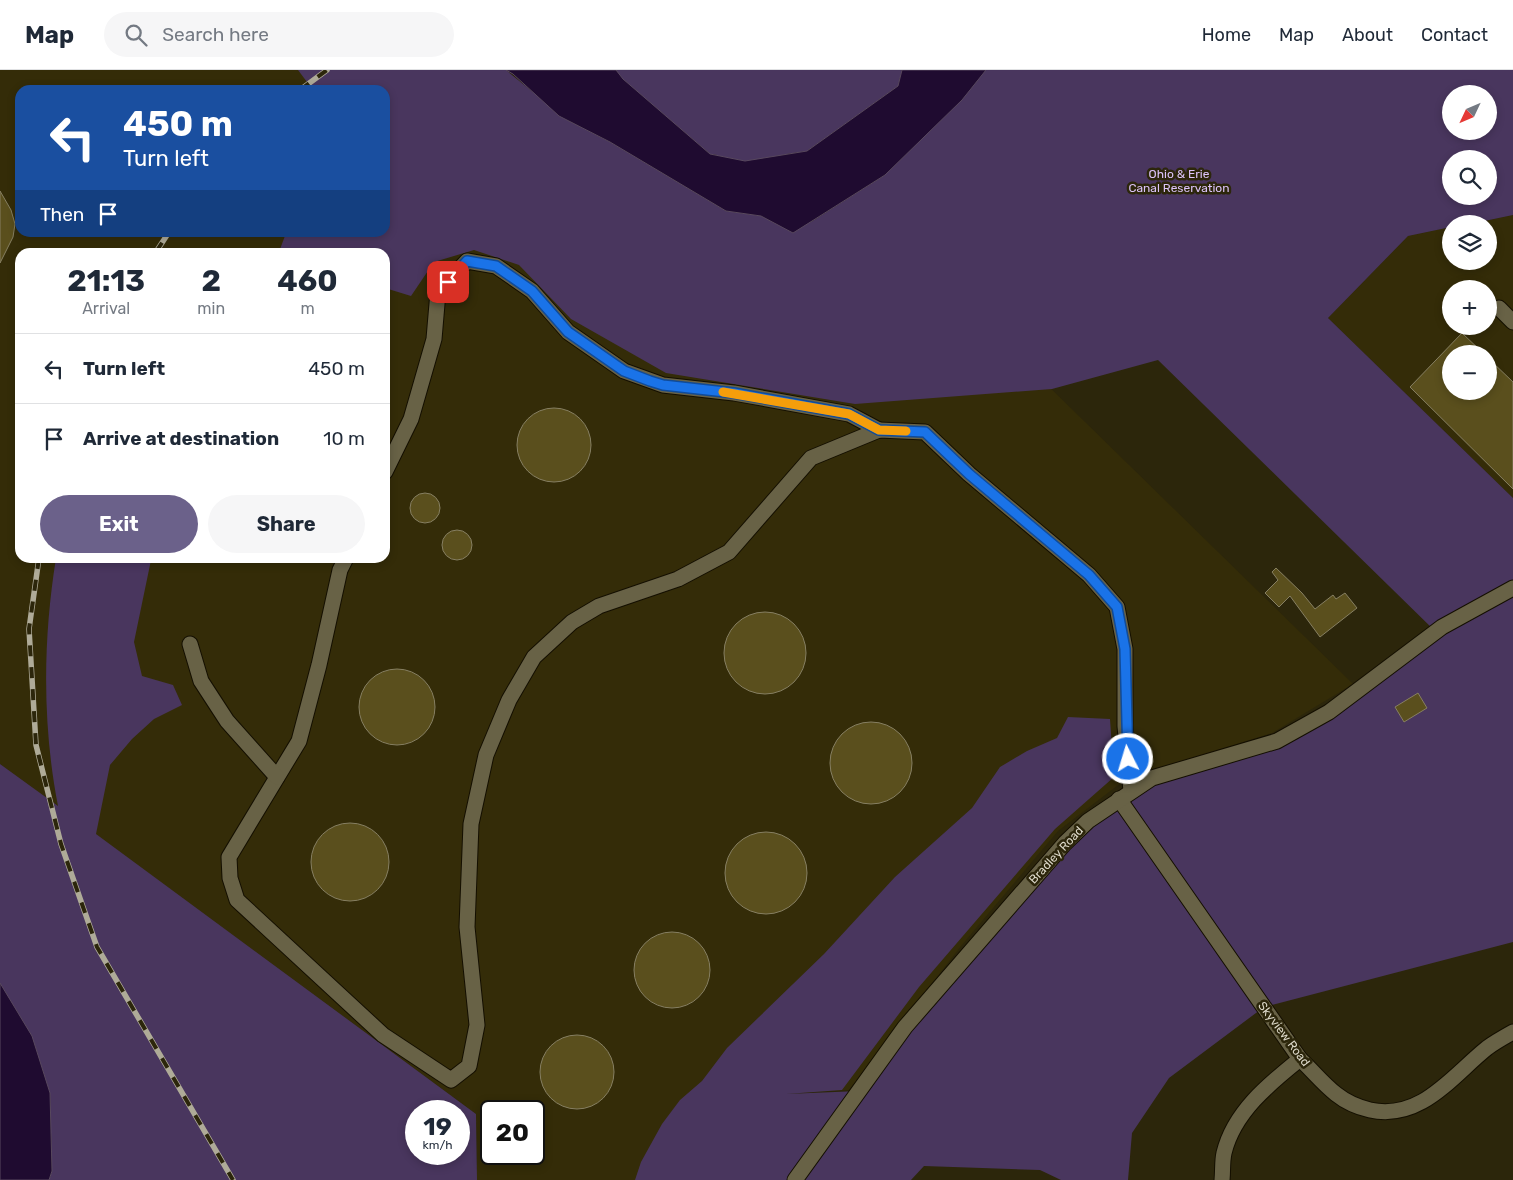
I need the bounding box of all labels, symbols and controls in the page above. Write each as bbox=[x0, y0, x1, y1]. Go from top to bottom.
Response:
search box bbox=[104, 12, 454, 57]
text: Map bbox=[25, 21, 74, 49]
icon: search bbox=[122, 21, 150, 49]
text: Search here bbox=[162, 23, 269, 46]
text: Home bbox=[1202, 24, 1251, 46]
text: Map bbox=[1279, 24, 1314, 46]
text: About bbox=[1342, 24, 1393, 46]
text: Contact bbox=[1421, 24, 1488, 46]
north arrow bbox=[1442, 85, 1498, 140]
map controls bbox=[1442, 85, 1497, 400]
text: 450 m bbox=[123, 103, 233, 145]
icon: left bbox=[40, 105, 105, 170]
text: Turn left bbox=[123, 145, 209, 172]
button: search bbox=[1442, 150, 1497, 205]
park label: Ohio & Erie Canal Reservation bbox=[1128, 167, 1230, 195]
icon: arrive bbox=[94, 200, 122, 228]
text: Then bbox=[40, 203, 84, 226]
button: layers bbox=[1442, 215, 1497, 270]
pin bbox=[427, 261, 469, 303]
text: 21:13 bbox=[67, 263, 145, 299]
text: 2 bbox=[201, 263, 221, 299]
text: 460 bbox=[277, 263, 338, 299]
icon: arrive bbox=[434, 268, 462, 296]
button: + bbox=[1442, 280, 1497, 335]
text: Arrival bbox=[82, 299, 130, 318]
text: min bbox=[197, 299, 225, 318]
text: m bbox=[300, 299, 315, 318]
button: − bbox=[1442, 345, 1497, 400]
icon: left bbox=[40, 355, 68, 383]
text: Turn left bbox=[83, 357, 165, 380]
text: 450 m bbox=[308, 357, 365, 380]
icon: arrive bbox=[40, 425, 68, 453]
text: Arrive at destination bbox=[83, 427, 279, 450]
text: 10 m bbox=[323, 427, 365, 450]
button: Exit bbox=[40, 495, 198, 553]
button: Share bbox=[208, 495, 365, 553]
position arrow bbox=[1101, 732, 1153, 784]
street label: Bradley Road bbox=[1026, 823, 1086, 887]
street label: Skyview Road bbox=[1255, 999, 1313, 1069]
speed limit sign: 20 bbox=[480, 1100, 545, 1165]
text: 19 bbox=[423, 1112, 452, 1141]
text: km/h bbox=[423, 1138, 452, 1152]

